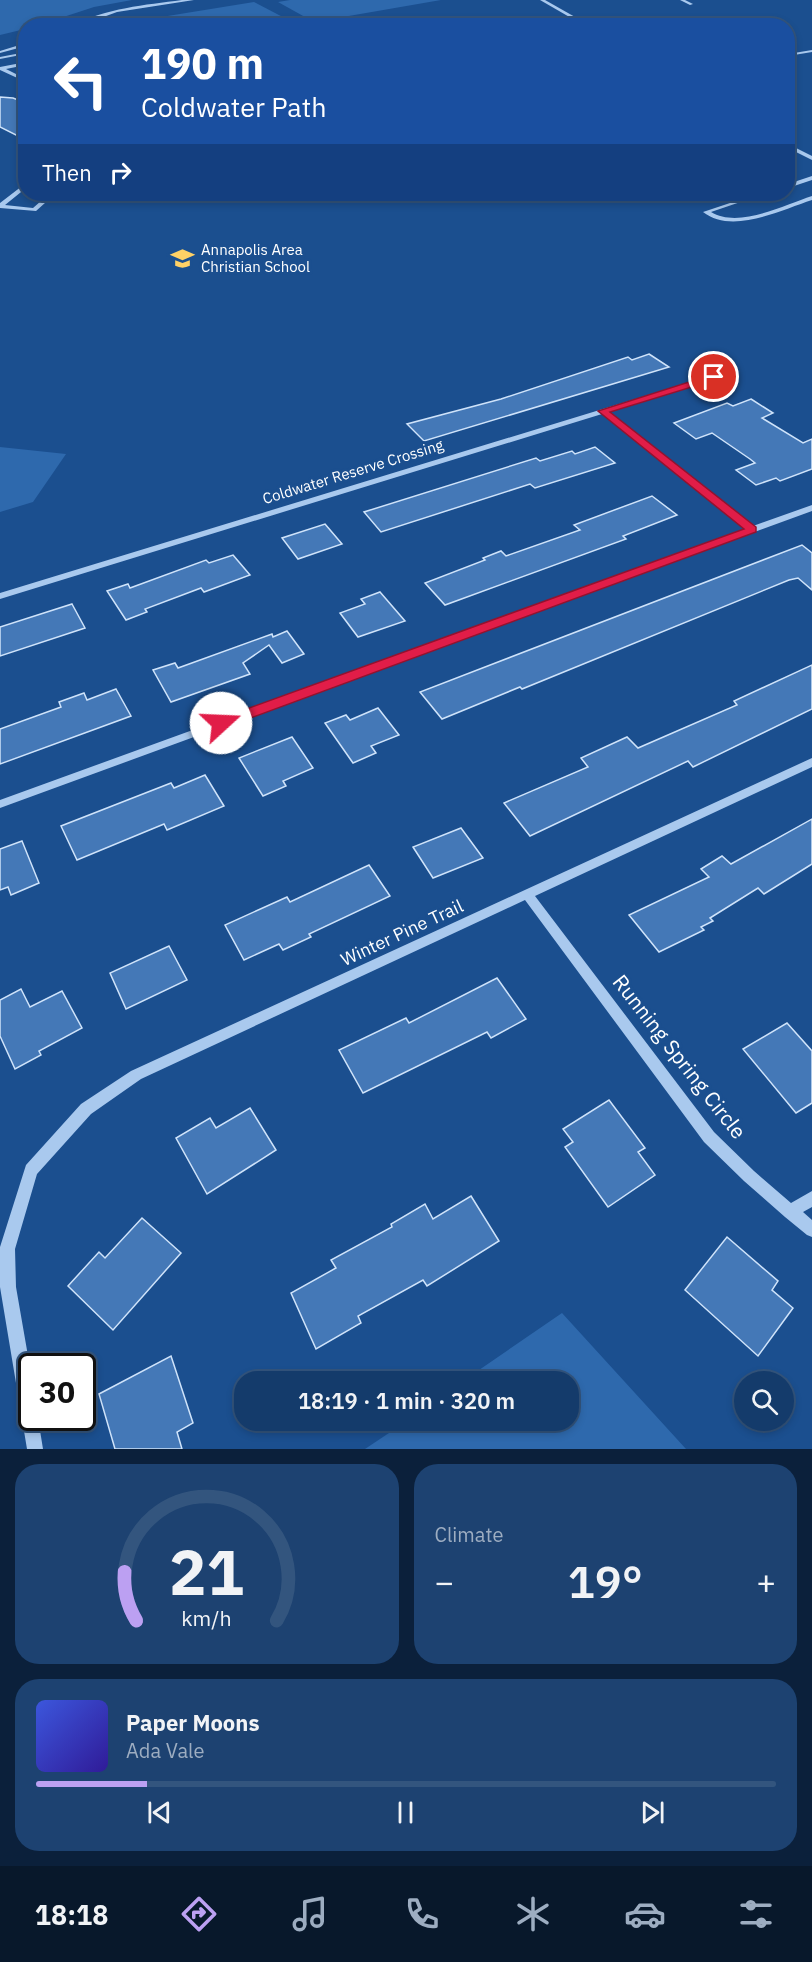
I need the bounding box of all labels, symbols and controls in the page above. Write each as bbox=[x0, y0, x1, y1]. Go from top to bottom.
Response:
text: 190 m bbox=[141, 36, 264, 91]
icon: left bbox=[42, 42, 120, 120]
text: Coldwater Path bbox=[141, 89, 327, 124]
icon: right bbox=[104, 156, 137, 189]
text: Then bbox=[42, 158, 92, 187]
place label: Annapolis Area Christian School bbox=[201, 240, 310, 276]
school or university icon: Annapolis Area Christian School bbox=[170, 246, 196, 272]
pin bbox=[688, 351, 739, 402]
icon: arrive bbox=[697, 360, 730, 393]
street label: Coldwater Reserve Crossing bbox=[260, 435, 446, 508]
position arrow bbox=[189, 691, 253, 755]
street label: Winter Pine Trail bbox=[337, 894, 467, 971]
street label: Running Spring Circle bbox=[607, 968, 753, 1144]
speed limit sign: 30 bbox=[18, 1353, 96, 1431]
map controls bbox=[734, 1371, 794, 1431]
button: search bbox=[734, 1371, 794, 1431]
text: 18:19 · 1 min · 320 m bbox=[298, 1386, 515, 1415]
text: Climate bbox=[435, 1521, 503, 1548]
text: 21 bbox=[169, 1531, 244, 1612]
text: 19° bbox=[568, 1552, 643, 1610]
text: − bbox=[435, 1560, 454, 1603]
text: + bbox=[756, 1560, 776, 1603]
text: km/h bbox=[182, 1604, 232, 1632]
text: Paper Moons bbox=[126, 1708, 259, 1737]
text: Ada Vale bbox=[126, 1737, 205, 1764]
icon: previous bbox=[143, 1796, 176, 1829]
icon: pause bbox=[389, 1796, 422, 1829]
icon: next bbox=[636, 1796, 669, 1829]
icon: directions bbox=[178, 1893, 220, 1935]
icon: music bbox=[289, 1893, 331, 1935]
icon: phone bbox=[401, 1893, 443, 1935]
icon: climate bbox=[512, 1893, 554, 1935]
icon: car bbox=[624, 1893, 666, 1935]
icon: filters bbox=[735, 1893, 777, 1935]
text: 18:18 bbox=[35, 1897, 108, 1932]

